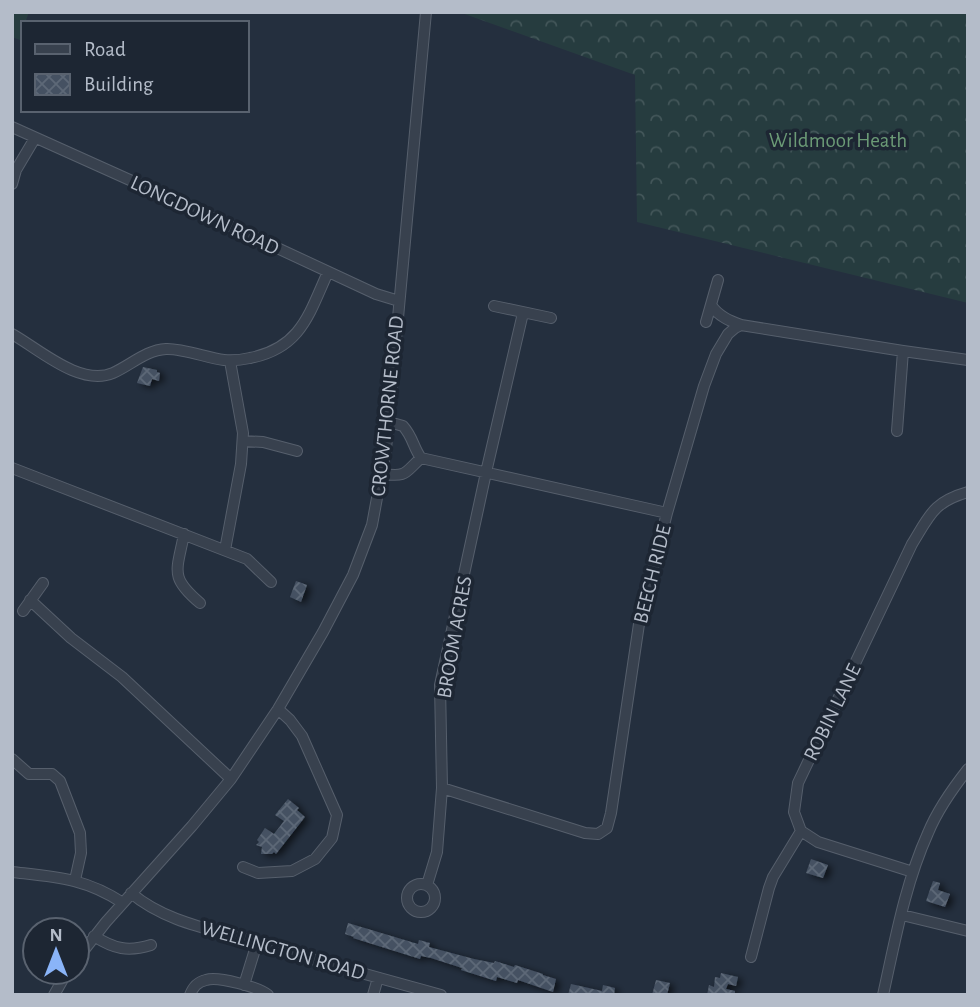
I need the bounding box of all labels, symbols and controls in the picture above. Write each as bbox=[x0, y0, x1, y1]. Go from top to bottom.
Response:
legend bbox=[21, 21, 248, 112]
text: Road bbox=[84, 39, 126, 60]
text: Building bbox=[84, 74, 154, 95]
park label: Wildmoor Heath bbox=[769, 130, 907, 151]
street label: LONGDOWN ROAD bbox=[127, 172, 282, 259]
street label: CROWTHORNE ROAD bbox=[368, 315, 407, 497]
street label: BEECH RIDE bbox=[630, 523, 675, 626]
street label: BROOM ACRES bbox=[433, 574, 476, 700]
street label: ROBIN LANE bbox=[800, 660, 865, 764]
north arrow bbox=[21, 916, 91, 986]
street label: WELLINGTON ROAD bbox=[199, 917, 367, 984]
text: N bbox=[49, 926, 63, 945]

